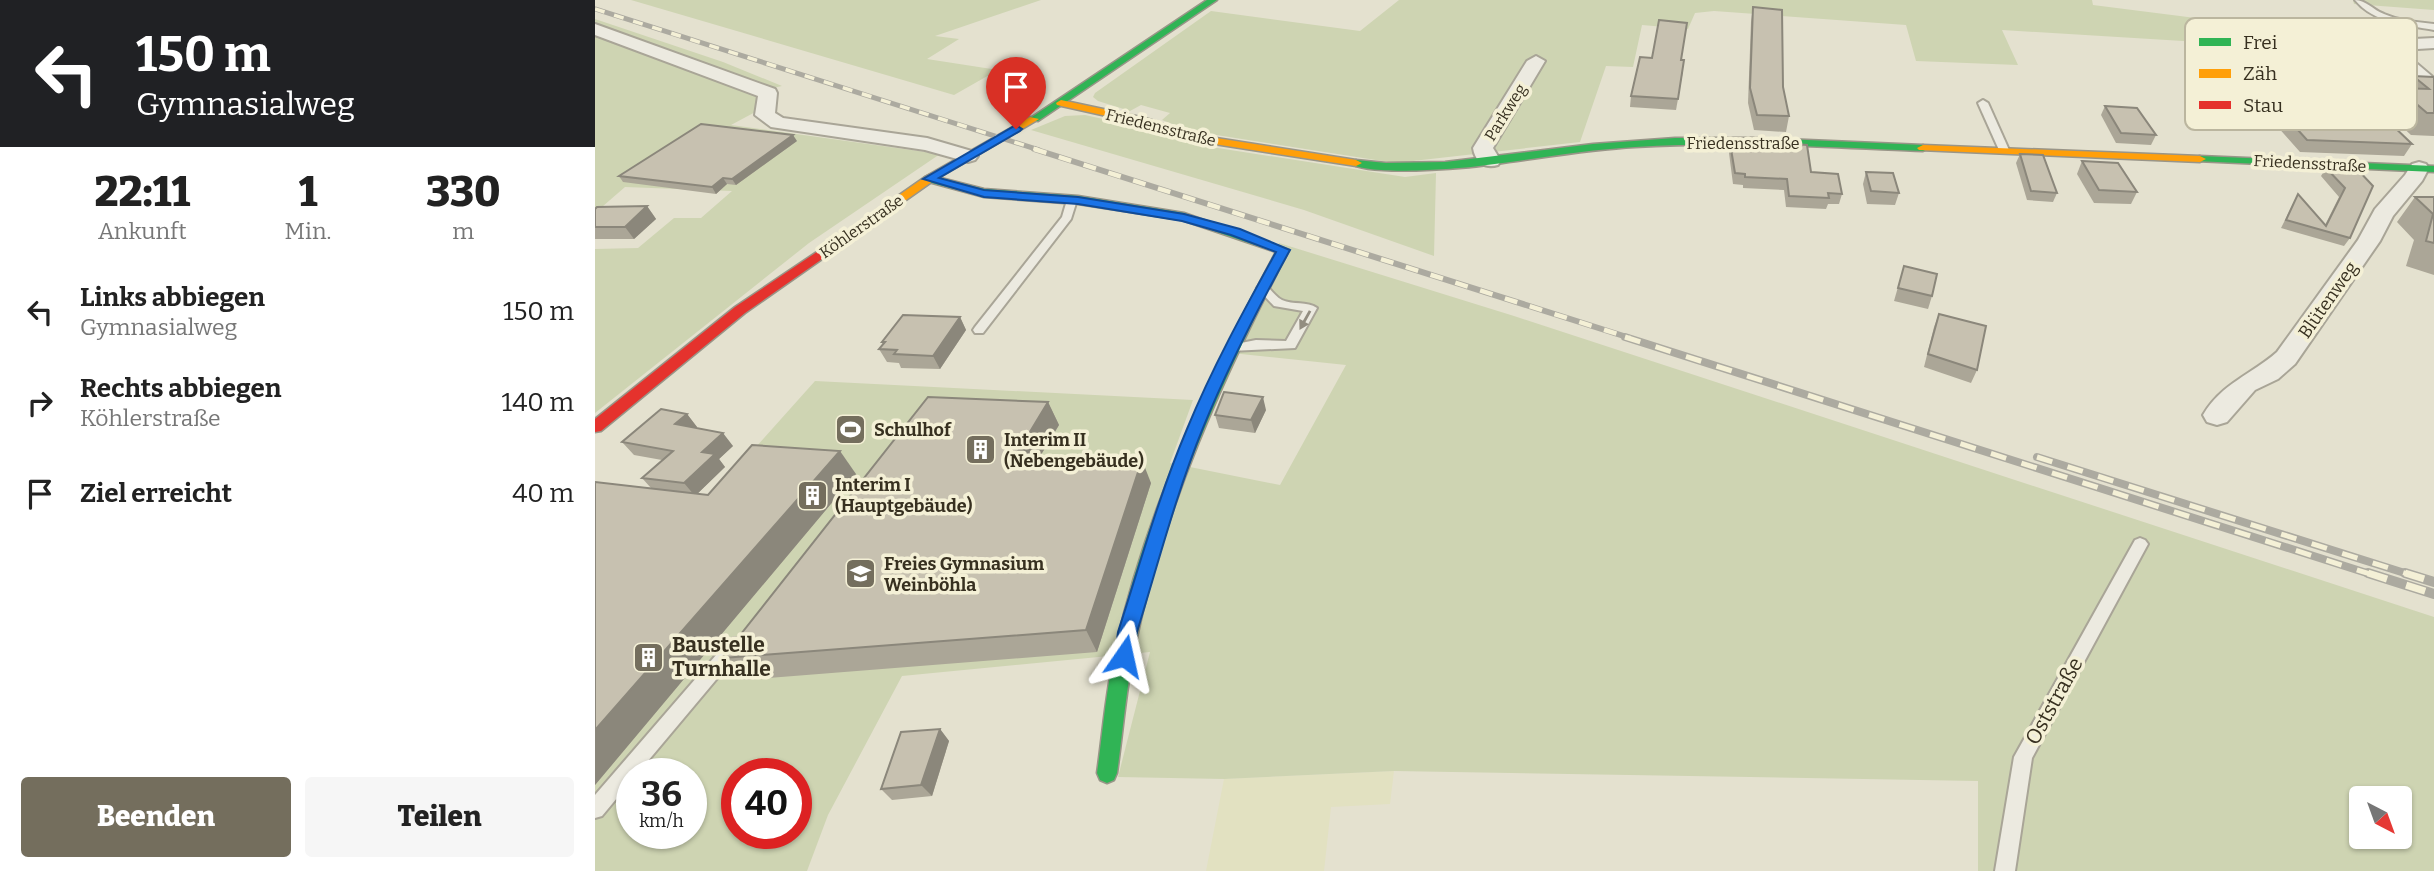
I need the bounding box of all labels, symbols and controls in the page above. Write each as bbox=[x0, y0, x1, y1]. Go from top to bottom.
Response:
legend bbox=[2185, 18, 2417, 130]
text: 150 m bbox=[136, 25, 271, 84]
icon: left bbox=[21, 28, 112, 119]
text: Frei bbox=[2243, 31, 2278, 54]
pin bbox=[986, 57, 1046, 129]
text: Zäh bbox=[2243, 62, 2277, 85]
icon: arrive bbox=[997, 68, 1035, 106]
street label: Parkweg bbox=[1480, 80, 1530, 144]
text: Gymnasialweg bbox=[136, 85, 355, 123]
text: Stau bbox=[2243, 94, 2283, 117]
street label: Friedensstraße bbox=[1104, 105, 1218, 150]
street label: Friedensstraße bbox=[1687, 134, 1799, 153]
street label: Friedensstraße bbox=[2253, 151, 2367, 176]
text: 22:11 bbox=[95, 167, 190, 217]
text: 1 bbox=[299, 167, 317, 217]
text: 330 bbox=[426, 167, 500, 217]
street label: Köhlerstraße bbox=[816, 191, 907, 262]
text: Ankunft bbox=[98, 217, 187, 245]
text: Min. bbox=[285, 217, 331, 245]
text: m bbox=[452, 217, 474, 245]
street label: Blütenweg bbox=[2294, 257, 2362, 343]
text: Links abbiegen bbox=[80, 282, 265, 313]
icon: left bbox=[21, 293, 59, 331]
text: 150 m bbox=[503, 296, 574, 327]
one-way arrow bbox=[1299, 310, 1311, 329]
text: Gymnasialweg bbox=[80, 313, 237, 341]
text: Rechts abbiegen bbox=[80, 373, 282, 404]
icon: right bbox=[21, 384, 59, 422]
text: 140 m bbox=[502, 387, 574, 418]
text: Köhlerstraße bbox=[80, 404, 221, 432]
sports icon: Schulhof bbox=[834, 413, 868, 447]
place label: Schulhof bbox=[874, 419, 952, 441]
place label: Interim II (Nebengebäude) bbox=[1004, 429, 1144, 472]
building icon: Interim II (Nebengebäude) bbox=[964, 433, 998, 467]
place label: Interim I (Hauptgebäude) bbox=[835, 474, 973, 517]
icon: arrive bbox=[21, 475, 59, 513]
text: Ziel erreicht bbox=[80, 478, 232, 509]
text: 40 m bbox=[512, 478, 574, 509]
building icon: Interim I (Hauptgebäude) bbox=[795, 478, 829, 512]
place label: Freies Gymnasium Weinböhla bbox=[884, 553, 1044, 596]
school or university icon: Freies Gymnasium Weinböhla bbox=[844, 557, 878, 591]
position arrow bbox=[1087, 619, 1161, 693]
place label: Baustelle Turnhalle bbox=[672, 632, 771, 682]
building icon: Baustelle Turnhalle bbox=[632, 640, 666, 674]
street label: Oststraße bbox=[2019, 653, 2089, 749]
speed limit sign: 40 bbox=[721, 758, 812, 849]
text: 36 bbox=[641, 773, 682, 815]
button: Beenden bbox=[21, 777, 291, 857]
button: Teilen bbox=[305, 777, 574, 857]
north arrow bbox=[2349, 786, 2411, 849]
map controls bbox=[2349, 786, 2412, 849]
text: km/h bbox=[639, 810, 684, 832]

